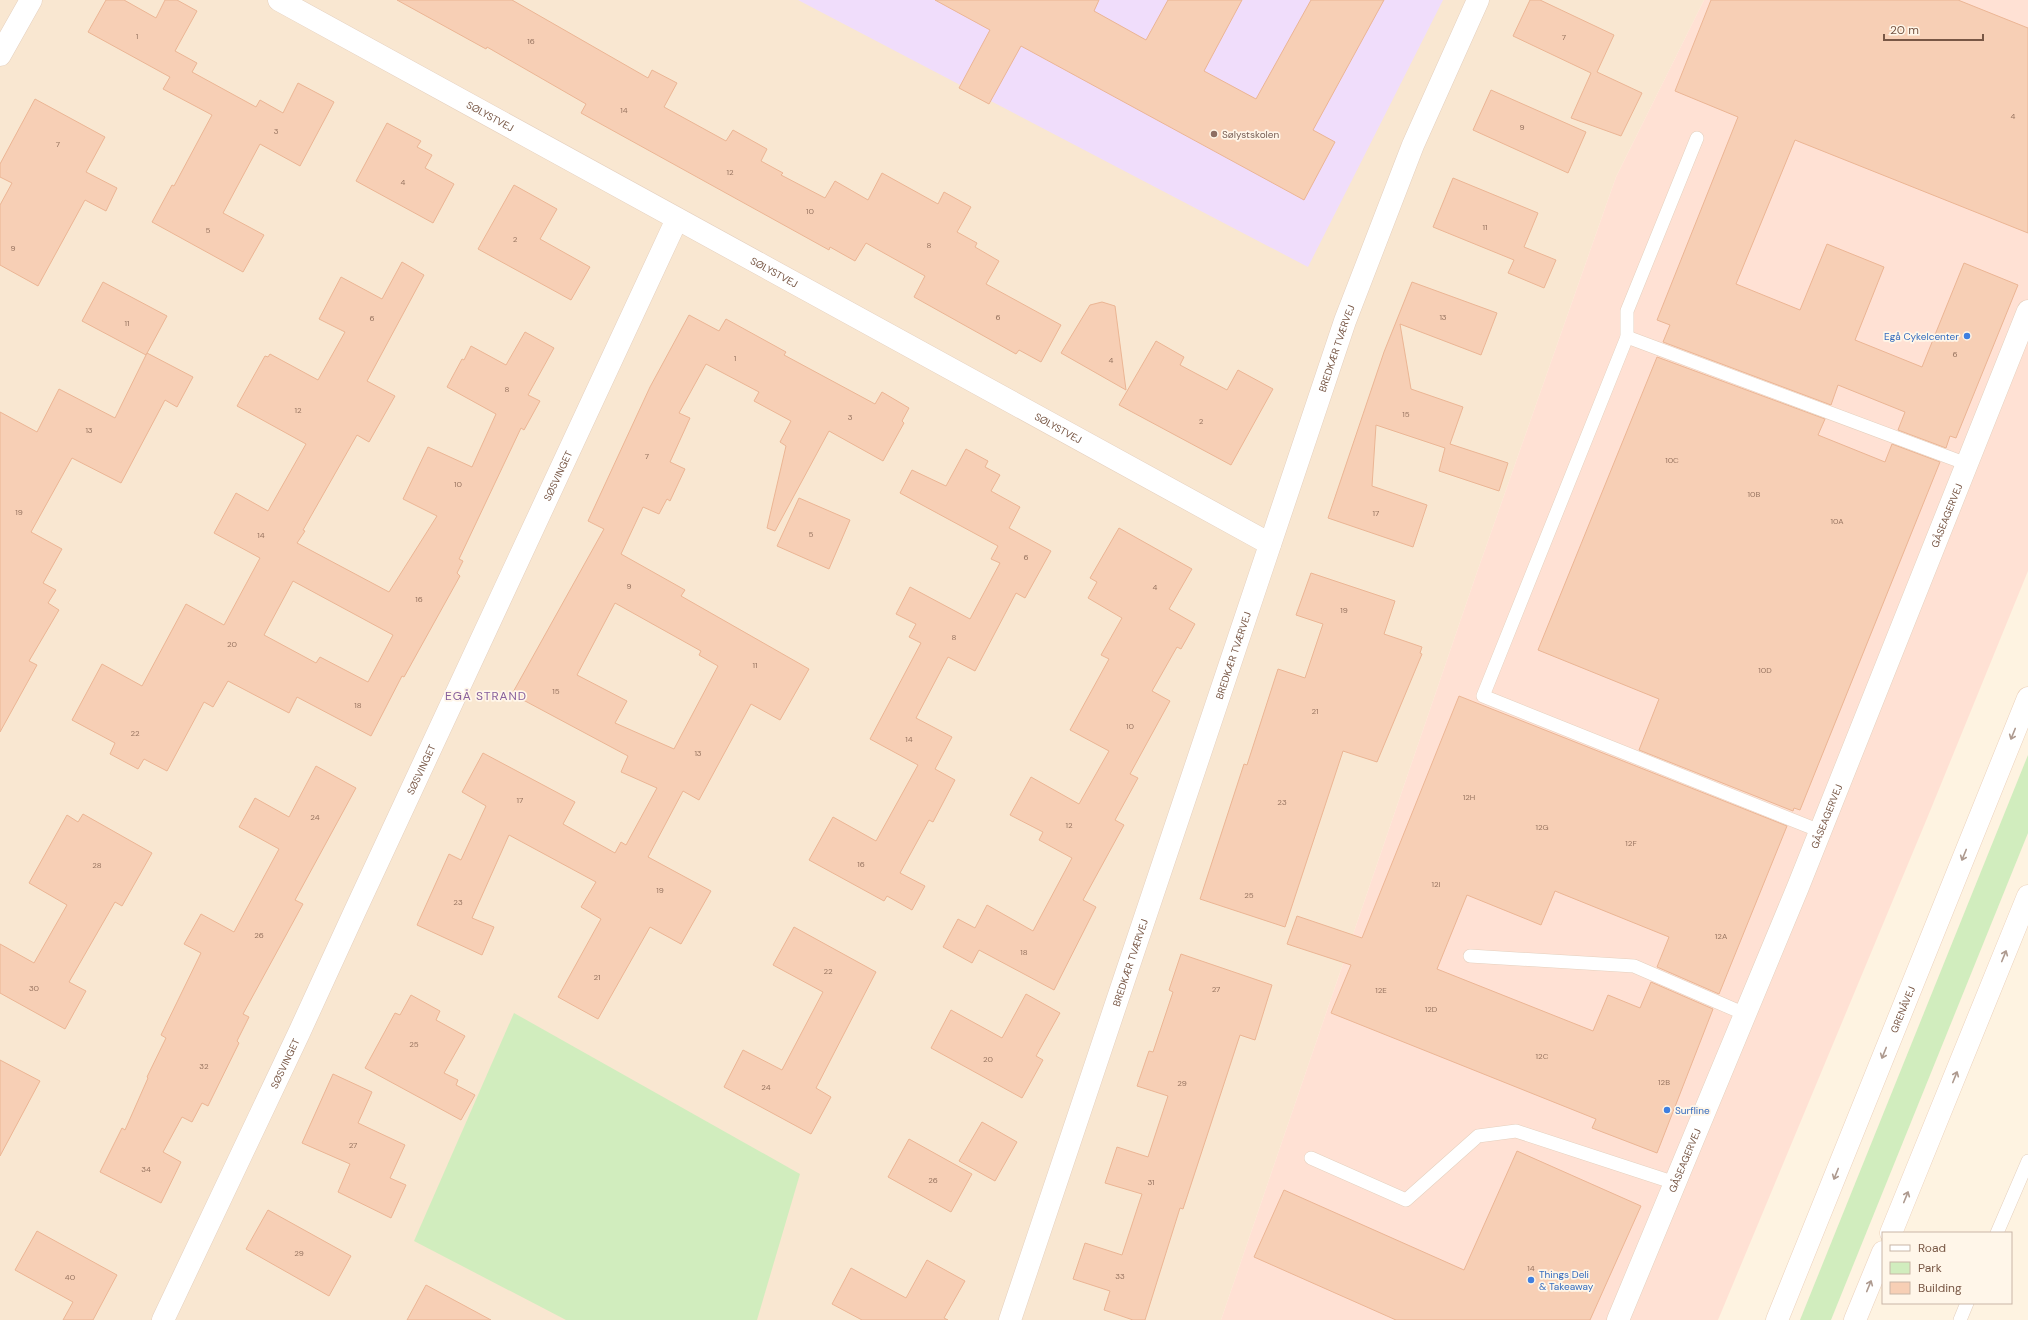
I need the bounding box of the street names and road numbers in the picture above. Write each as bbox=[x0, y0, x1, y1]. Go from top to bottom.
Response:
street label: SØLYSTVEJ bbox=[464, 98, 516, 135]
street label: SØLYSTVEJ bbox=[748, 254, 800, 291]
street label: BREDKÆR TVÆRVEJ bbox=[1316, 303, 1358, 394]
street label: SØLYSTVEJ bbox=[1032, 410, 1084, 446]
street label: SØSVINGET bbox=[541, 448, 575, 503]
street label: GÅSEAGERVEJ bbox=[1928, 482, 1966, 550]
street label: BREDKÆR TVÆRVEJ bbox=[1213, 610, 1254, 701]
street label: SØSVINGET bbox=[404, 742, 439, 797]
street label: GÅSEAGERVEJ bbox=[1808, 782, 1845, 851]
street label: BREDKÆR TVÆRVEJ bbox=[1110, 917, 1151, 1008]
street label: GRENÅVEJ bbox=[1888, 984, 1918, 1035]
street label: SØSVINGET bbox=[268, 1036, 303, 1091]
street label: GÅSEAGERVEJ bbox=[1666, 1126, 1704, 1194]

